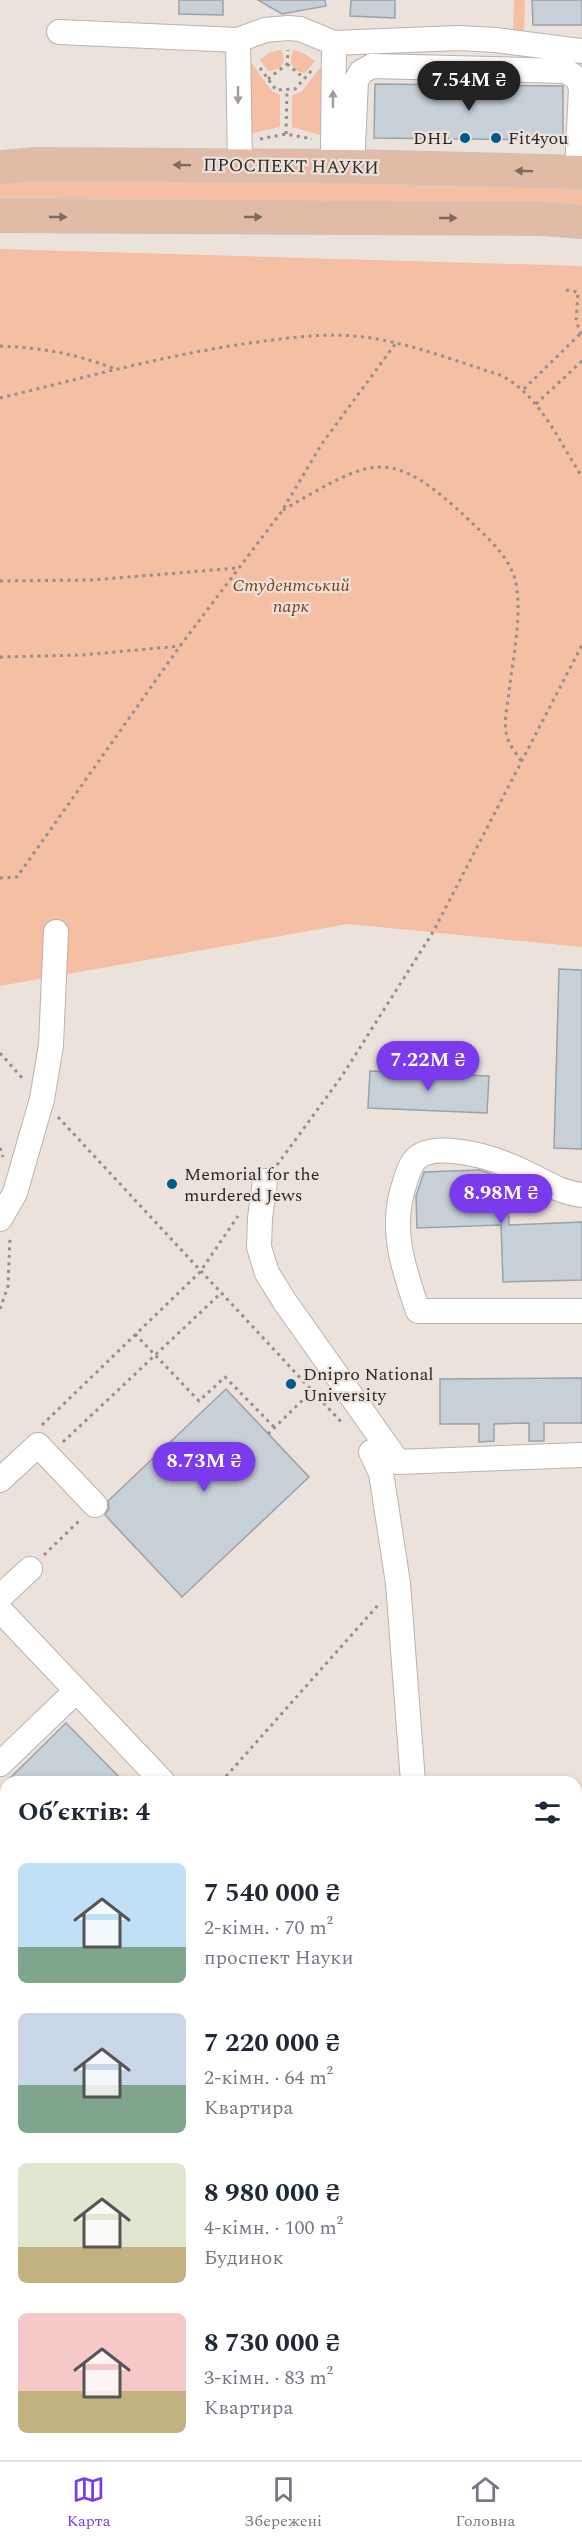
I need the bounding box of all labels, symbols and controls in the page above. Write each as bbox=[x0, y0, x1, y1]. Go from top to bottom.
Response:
pin: 7.54M ₴ bbox=[414, 61, 524, 112]
text: 7.54M ₴ bbox=[431, 65, 507, 95]
one-way arrow bbox=[233, 85, 243, 104]
one-way arrow bbox=[328, 89, 338, 108]
place label: DHL bbox=[413, 125, 453, 152]
place label: Fit4you bbox=[508, 125, 568, 152]
marker: DHL bbox=[458, 131, 472, 145]
marker: Fit4you bbox=[489, 131, 503, 145]
street label: ПРОСПЕКТ НАУКИ bbox=[203, 151, 379, 182]
one-way arrow bbox=[172, 160, 191, 170]
one-way arrow bbox=[514, 166, 533, 176]
one-way arrow bbox=[49, 212, 68, 222]
one-way arrow bbox=[244, 213, 263, 222]
one-way arrow bbox=[439, 213, 458, 223]
park label: Студентський парк bbox=[232, 572, 350, 620]
pin: 7.22M ₴ bbox=[373, 1041, 483, 1092]
text: 7.22M ₴ bbox=[390, 1045, 466, 1075]
place label: Memorial for the murdered Jews bbox=[184, 1161, 320, 1209]
pin: 8.98M ₴ bbox=[446, 1174, 556, 1225]
marker: Memorial for the murdered Jews bbox=[165, 1177, 179, 1191]
text: 8.98M ₴ bbox=[463, 1178, 539, 1208]
place label: Dnipro National University bbox=[303, 1361, 434, 1409]
marker: Dnipro National University bbox=[284, 1377, 298, 1391]
pin: 8.73M ₴ bbox=[149, 1442, 259, 1493]
text: 8.73M ₴ bbox=[166, 1446, 242, 1476]
text: Об’єктів: 4 bbox=[18, 1792, 150, 1832]
icon: filters bbox=[531, 1796, 564, 1829]
text: 7 540 000 ₴ bbox=[204, 1873, 340, 1913]
icon: home bbox=[66, 1887, 138, 1959]
text: 2-кімн. · 70 m² bbox=[204, 1913, 333, 1943]
text: проспект Науки bbox=[204, 1943, 354, 1973]
text: 7 220 000 ₴ bbox=[204, 2023, 340, 2063]
icon: home bbox=[66, 2037, 138, 2109]
text: 2-кімн. · 64 m² bbox=[204, 2063, 333, 2093]
text: Квартира bbox=[204, 2093, 293, 2123]
text: 8 980 000 ₴ bbox=[204, 2173, 340, 2213]
icon: home bbox=[66, 2187, 138, 2259]
text: 4-кімн. · 100 m² bbox=[204, 2213, 343, 2243]
text: Будинок bbox=[204, 2243, 284, 2273]
text: 8 730 000 ₴ bbox=[204, 2323, 340, 2363]
icon: home bbox=[66, 2337, 138, 2409]
text: 3-кімн. · 83 m² bbox=[204, 2363, 333, 2393]
text: Квартира bbox=[204, 2393, 293, 2423]
tab: Карта bbox=[67, 2473, 111, 2533]
tab: Збережені bbox=[244, 2473, 322, 2533]
tab: Головна bbox=[456, 2473, 515, 2533]

